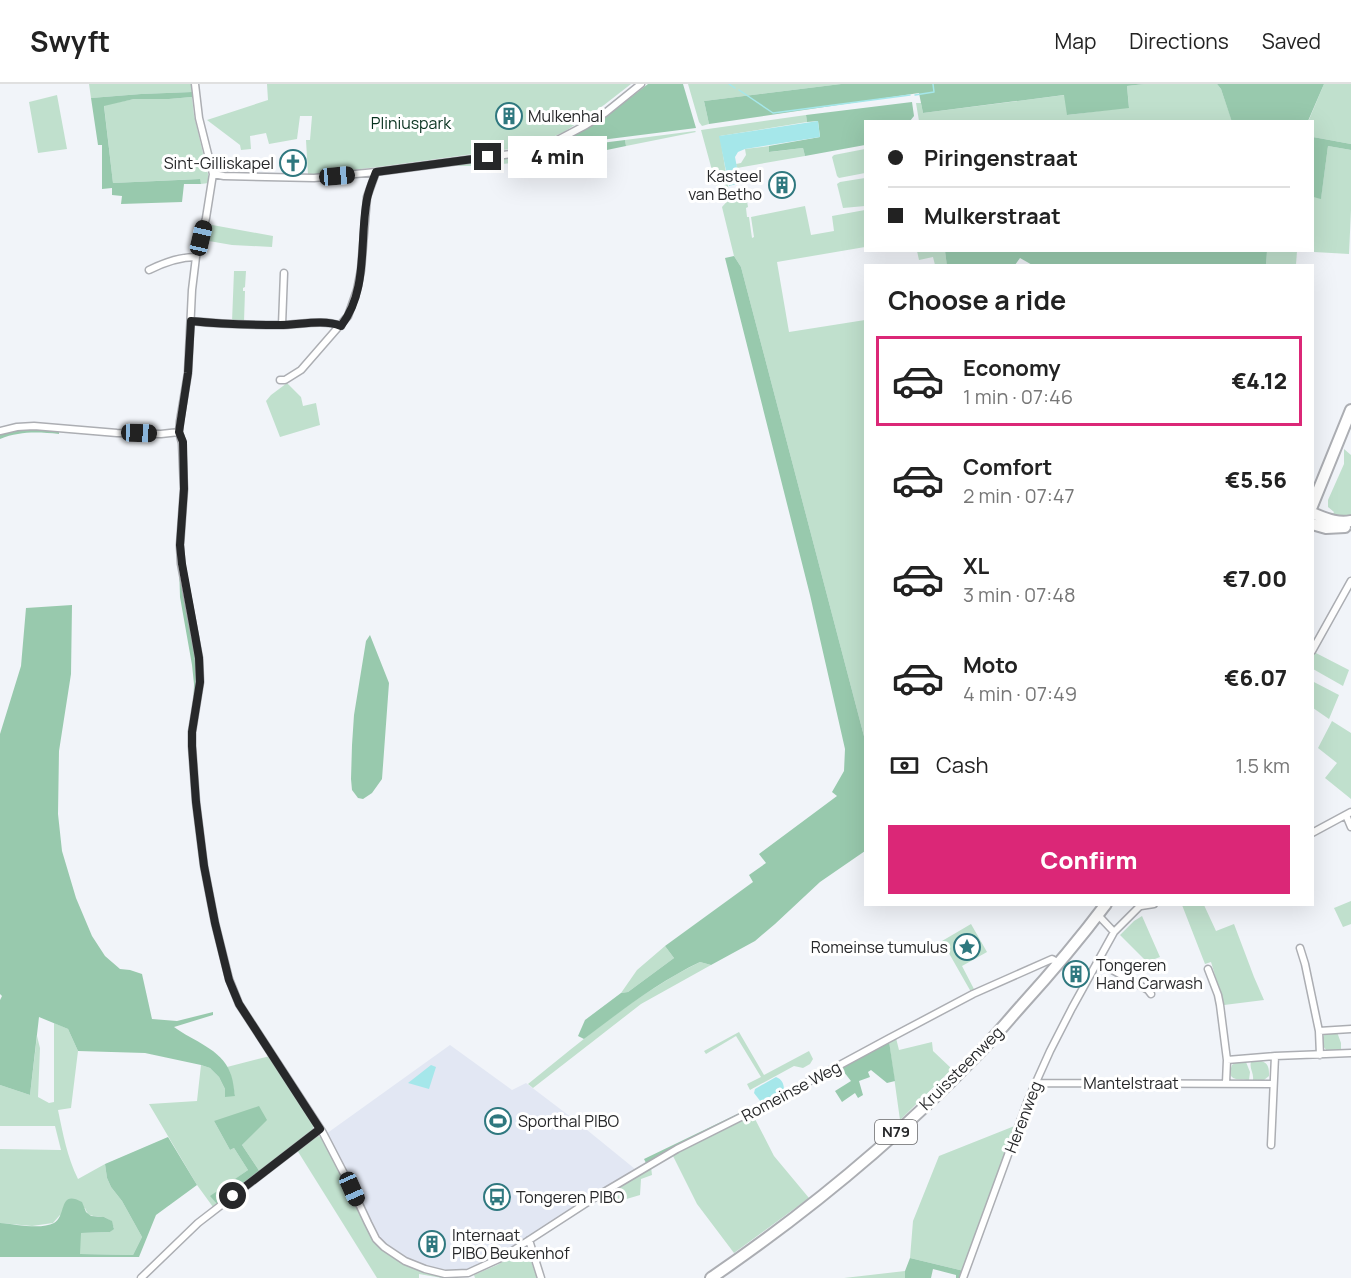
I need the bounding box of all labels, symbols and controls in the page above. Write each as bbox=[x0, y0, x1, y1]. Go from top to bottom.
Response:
text: Swyft bbox=[30, 22, 110, 60]
text: Map bbox=[1055, 27, 1096, 55]
text: Directions bbox=[1129, 27, 1229, 55]
text: Saved bbox=[1262, 27, 1321, 55]
building icon: Mulkenhal bbox=[494, 101, 524, 131]
place label: Mulkenhal bbox=[528, 105, 603, 127]
park label: Pliniuspark bbox=[371, 112, 452, 134]
callout: 4 min bbox=[509, 136, 608, 178]
route end bbox=[474, 143, 501, 170]
text: 4 min bbox=[531, 143, 584, 170]
text: Piringenstraat bbox=[924, 143, 1078, 173]
church icon: Sint-Gilliskapel bbox=[278, 148, 308, 178]
place label: Sint-Gilliskapel bbox=[164, 152, 274, 174]
car bbox=[318, 165, 356, 187]
place label: Kasteel van Betho bbox=[688, 165, 762, 205]
building icon: Kasteel van Betho bbox=[767, 170, 797, 200]
text: Mulkerstraat bbox=[924, 201, 1061, 231]
car bbox=[188, 218, 214, 258]
text: Choose a ride bbox=[888, 281, 1066, 318]
text: Economy bbox=[963, 353, 1061, 383]
icon: car bbox=[891, 354, 945, 408]
text: €4.12 bbox=[1231, 366, 1287, 396]
text: 1 min · 07:46 bbox=[963, 383, 1073, 410]
car bbox=[121, 423, 157, 443]
text: Comfort bbox=[963, 452, 1052, 482]
icon: car bbox=[891, 453, 945, 507]
text: €5.56 bbox=[1225, 465, 1287, 495]
text: 2 min · 07:47 bbox=[963, 482, 1075, 509]
text: XL bbox=[963, 551, 989, 581]
icon: car bbox=[891, 552, 945, 606]
text: €7.00 bbox=[1223, 564, 1287, 594]
text: 3 min · 07:48 bbox=[963, 581, 1076, 608]
text: Moto bbox=[963, 650, 1018, 680]
icon: car bbox=[891, 651, 945, 705]
text: €6.07 bbox=[1224, 663, 1287, 693]
text: 4 min · 07:49 bbox=[963, 680, 1077, 707]
icon: cash bbox=[888, 749, 921, 782]
text: Cash bbox=[936, 750, 989, 780]
text: 1.5 km bbox=[1236, 752, 1290, 779]
button: Confirm bbox=[888, 825, 1290, 894]
place icon: Romeinse tumulus bbox=[952, 932, 982, 962]
place label: Romeinse tumulus bbox=[811, 936, 948, 958]
place label: Tongeren Hand Carwash bbox=[1096, 954, 1203, 994]
building icon: Tongeren Hand Carwash bbox=[1061, 959, 1091, 989]
street label: Kruissteenweg bbox=[914, 1021, 1008, 1115]
street label: Romeinse Weg bbox=[738, 1056, 844, 1126]
street label: Mantelstraat bbox=[1083, 1072, 1179, 1094]
street label: Herenweg bbox=[999, 1078, 1047, 1156]
sports icon: Sporthal PIBO bbox=[483, 1106, 513, 1136]
place label: Sporthal PIBO bbox=[518, 1110, 620, 1132]
road number: N79 bbox=[875, 1120, 917, 1144]
car bbox=[336, 1169, 368, 1209]
route start bbox=[219, 1182, 246, 1209]
bus stop icon: Tongeren PIBO bbox=[482, 1182, 512, 1212]
place label: Tongeren PIBO bbox=[516, 1186, 625, 1208]
place label: Internaat PIBO Beukenhof bbox=[452, 1224, 570, 1264]
building icon: Internaat PIBO Beukenhof bbox=[417, 1229, 447, 1259]

